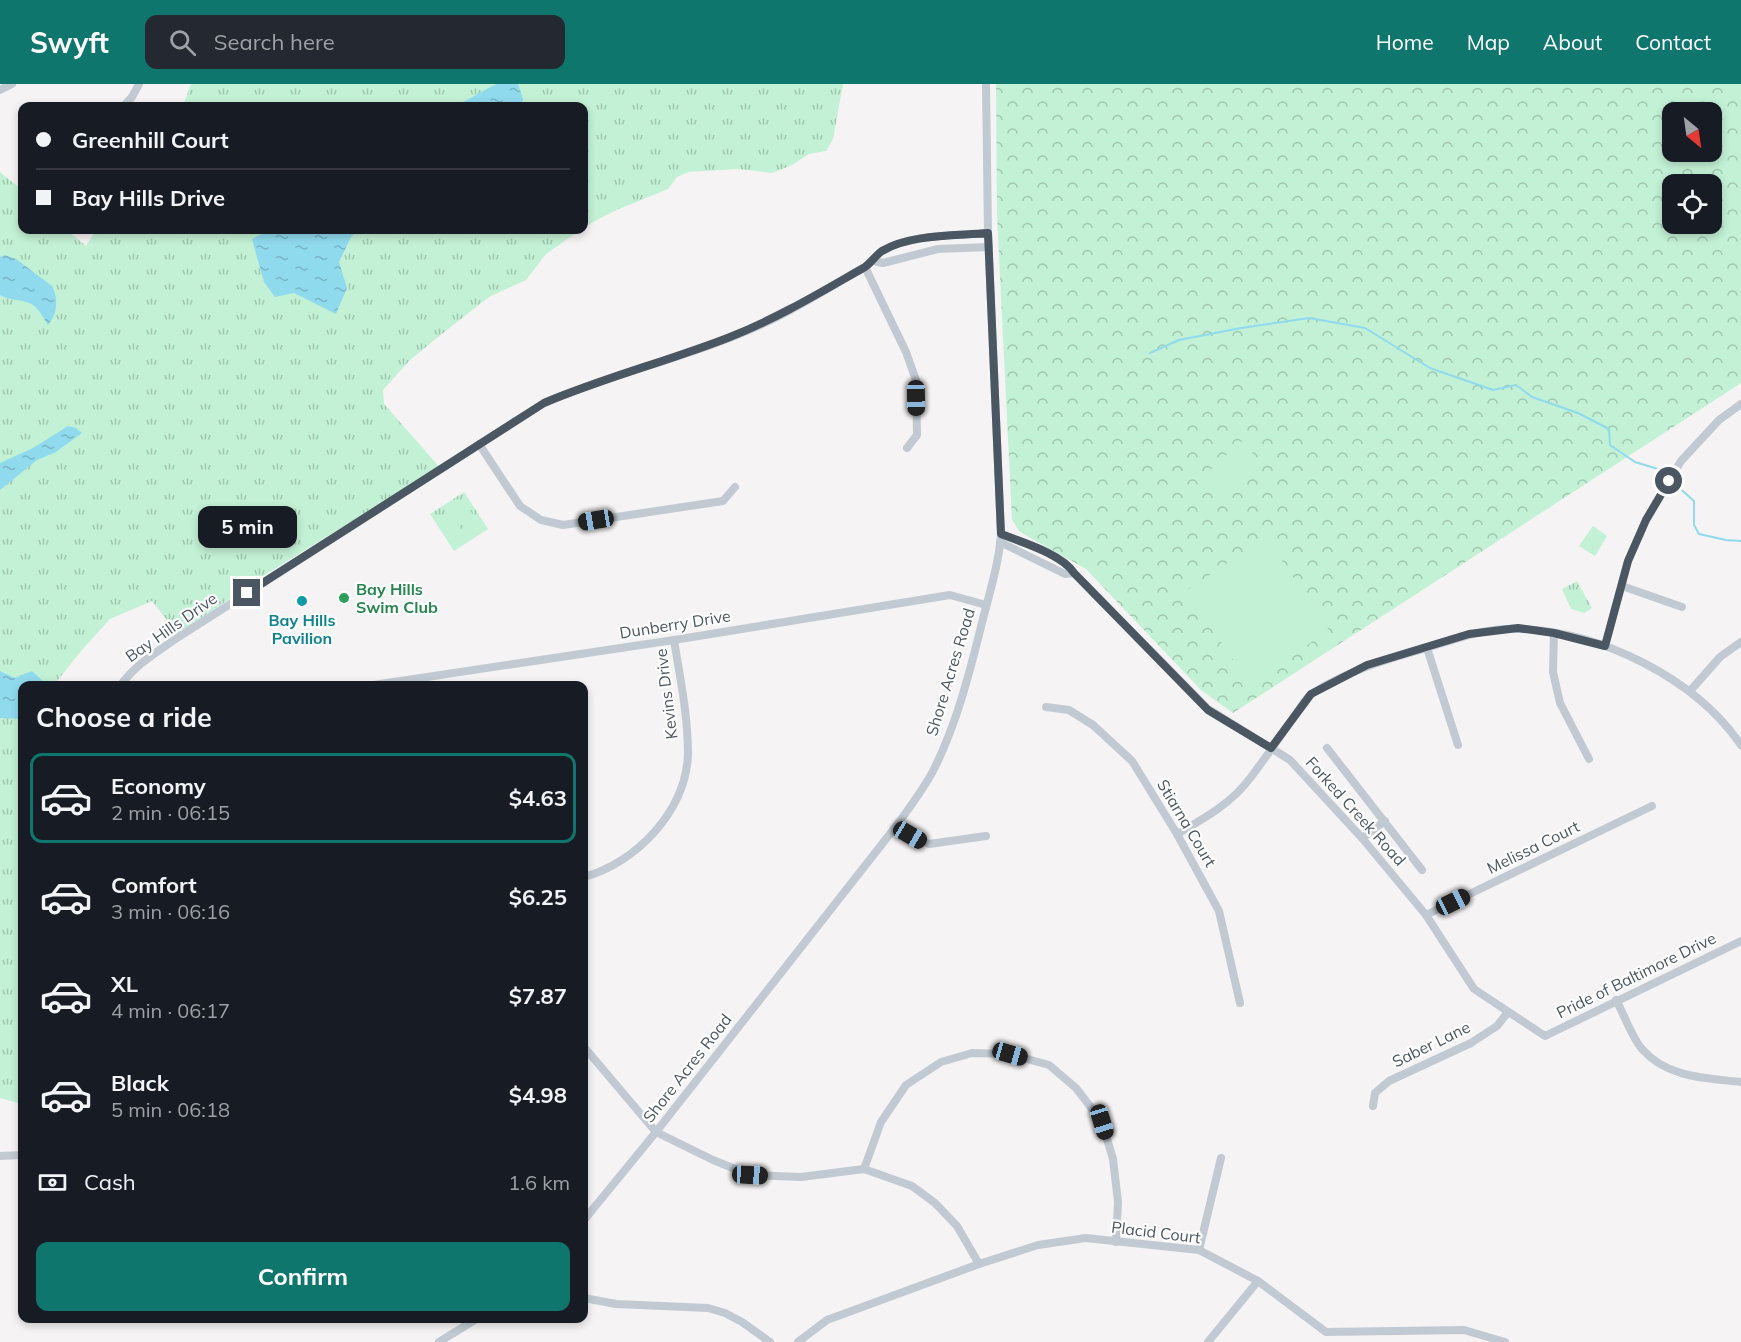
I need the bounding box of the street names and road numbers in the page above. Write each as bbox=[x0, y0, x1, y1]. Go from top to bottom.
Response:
street label: Bay Hills Drive bbox=[121, 588, 221, 666]
street label: Dunberry Drive bbox=[618, 605, 732, 643]
street label: Shore Acres Road bbox=[921, 606, 979, 738]
street label: Kevins Drive bbox=[651, 648, 681, 740]
street label: Forked Creek Road bbox=[1302, 752, 1410, 870]
street label: Stiarna Court bbox=[1153, 776, 1221, 871]
street label: Melissa Court bbox=[1484, 816, 1583, 878]
street label: Pride of Baltimore Drive bbox=[1553, 928, 1719, 1022]
street label: Shore Acres Road bbox=[638, 1010, 736, 1126]
street label: Saber Lane bbox=[1389, 1017, 1473, 1071]
street label: Placid Court bbox=[1110, 1217, 1202, 1247]

